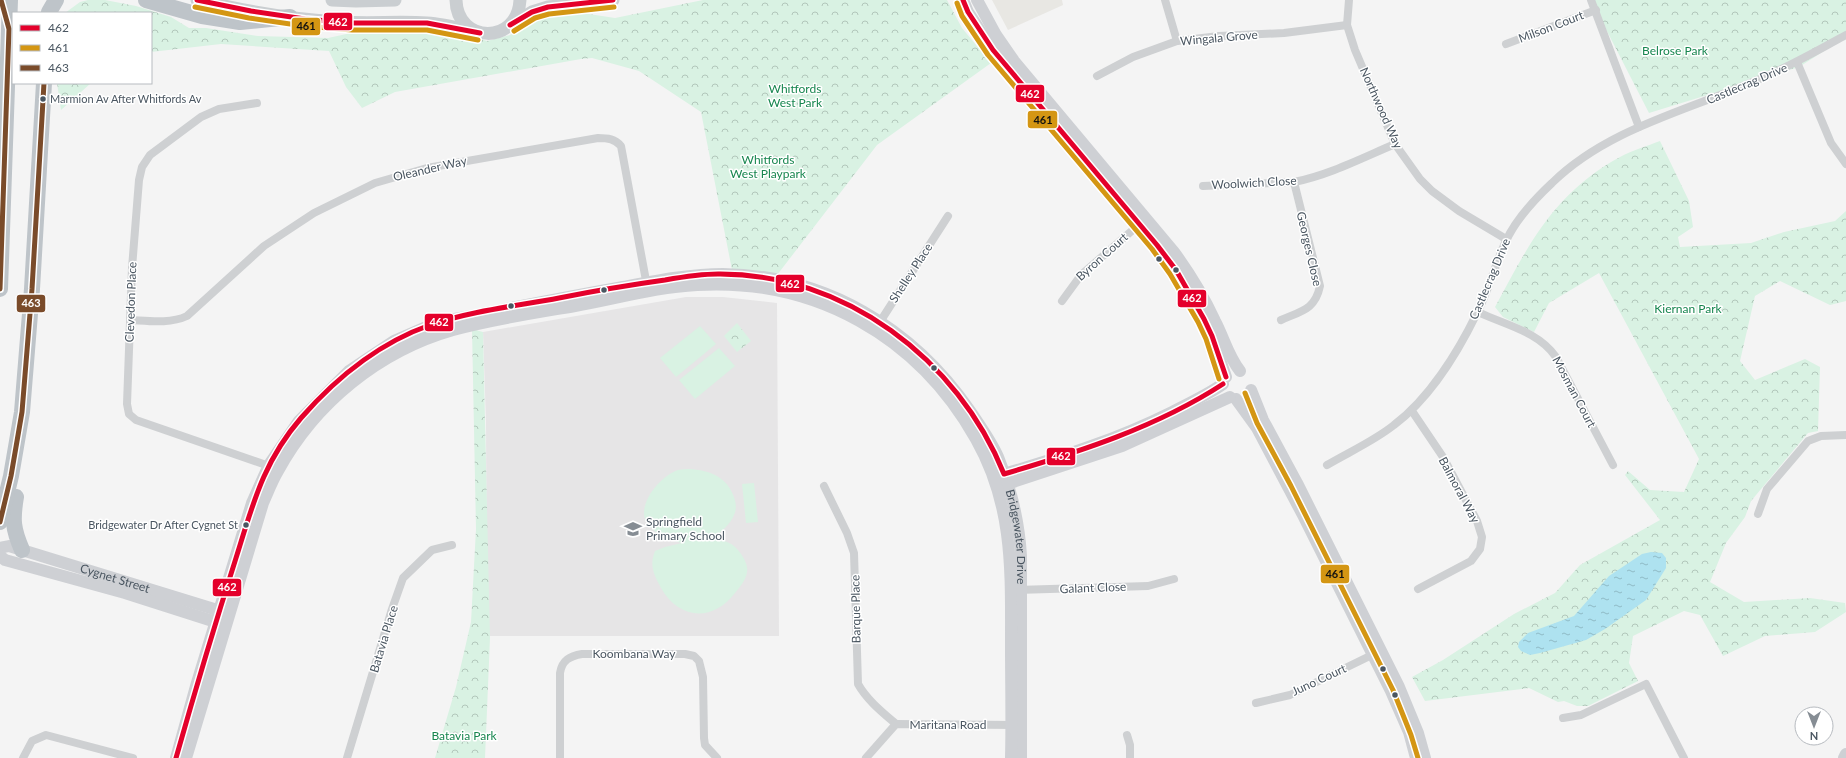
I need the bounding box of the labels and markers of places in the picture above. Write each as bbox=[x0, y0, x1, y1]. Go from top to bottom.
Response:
place label: Marmion Av After Whitfords Av bbox=[50, 92, 202, 105]
marker: Marmion Av After Whitfords Av bbox=[38, 94, 48, 104]
unlabelled marker bbox=[1154, 254, 1164, 264]
unlabelled marker bbox=[1171, 265, 1181, 275]
unlabelled marker bbox=[599, 285, 609, 295]
unlabelled marker bbox=[506, 301, 516, 311]
unlabelled marker bbox=[929, 363, 939, 373]
place label: Springfield Primary School bbox=[646, 514, 725, 543]
place label: Bridgewater Dr After Cygnet St bbox=[88, 518, 238, 531]
school or university icon: Springfield Primary School bbox=[623, 519, 643, 539]
marker: Bridgewater Dr After Cygnet St bbox=[241, 520, 251, 530]
unlabelled marker bbox=[1378, 664, 1388, 674]
unlabelled marker bbox=[1390, 690, 1400, 700]

